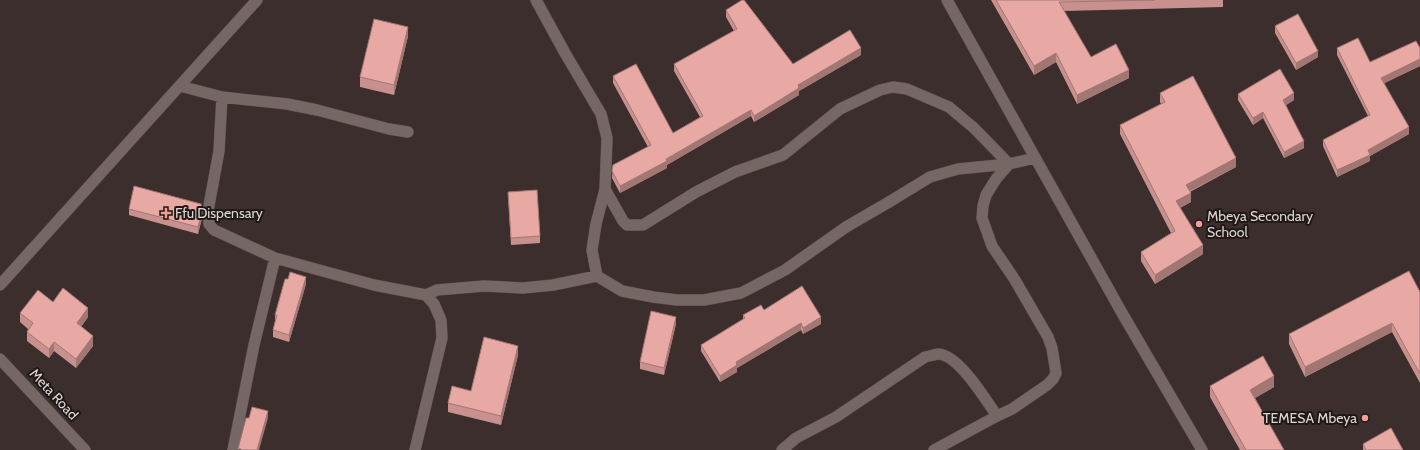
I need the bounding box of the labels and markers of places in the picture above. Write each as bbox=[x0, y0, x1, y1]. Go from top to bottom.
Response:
place label: Ffu Dispensary bbox=[175, 204, 263, 222]
marker: Ffu Dispensary bbox=[160, 207, 172, 219]
place label: Mbeya Secondary School bbox=[1207, 207, 1313, 241]
marker: Mbeya Secondary School bbox=[1194, 219, 1204, 229]
place label: TEMESA Mbeya bbox=[1263, 409, 1357, 427]
marker: TEMESA Mbeya bbox=[1360, 413, 1370, 423]

